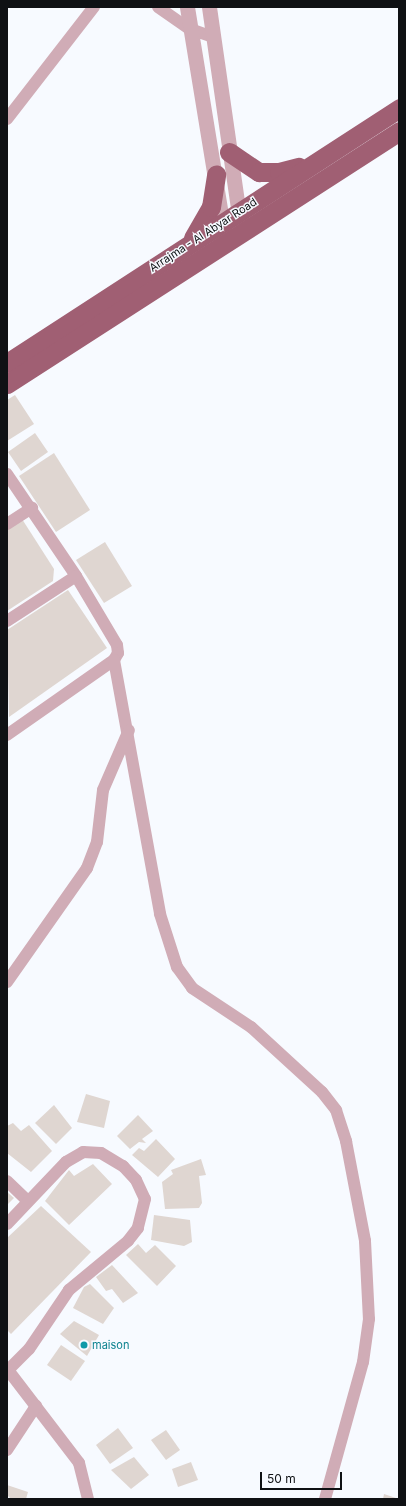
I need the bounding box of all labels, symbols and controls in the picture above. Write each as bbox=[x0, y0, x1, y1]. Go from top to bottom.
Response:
street label: Arrajma - Al Abyar Road bbox=[147, 195, 259, 275]
place label: maison bbox=[92, 1338, 129, 1352]
marker: maison bbox=[79, 1340, 89, 1350]
scale bar bbox=[262, 1464, 344, 1490]
text: 50 m bbox=[267, 1471, 296, 1486]

